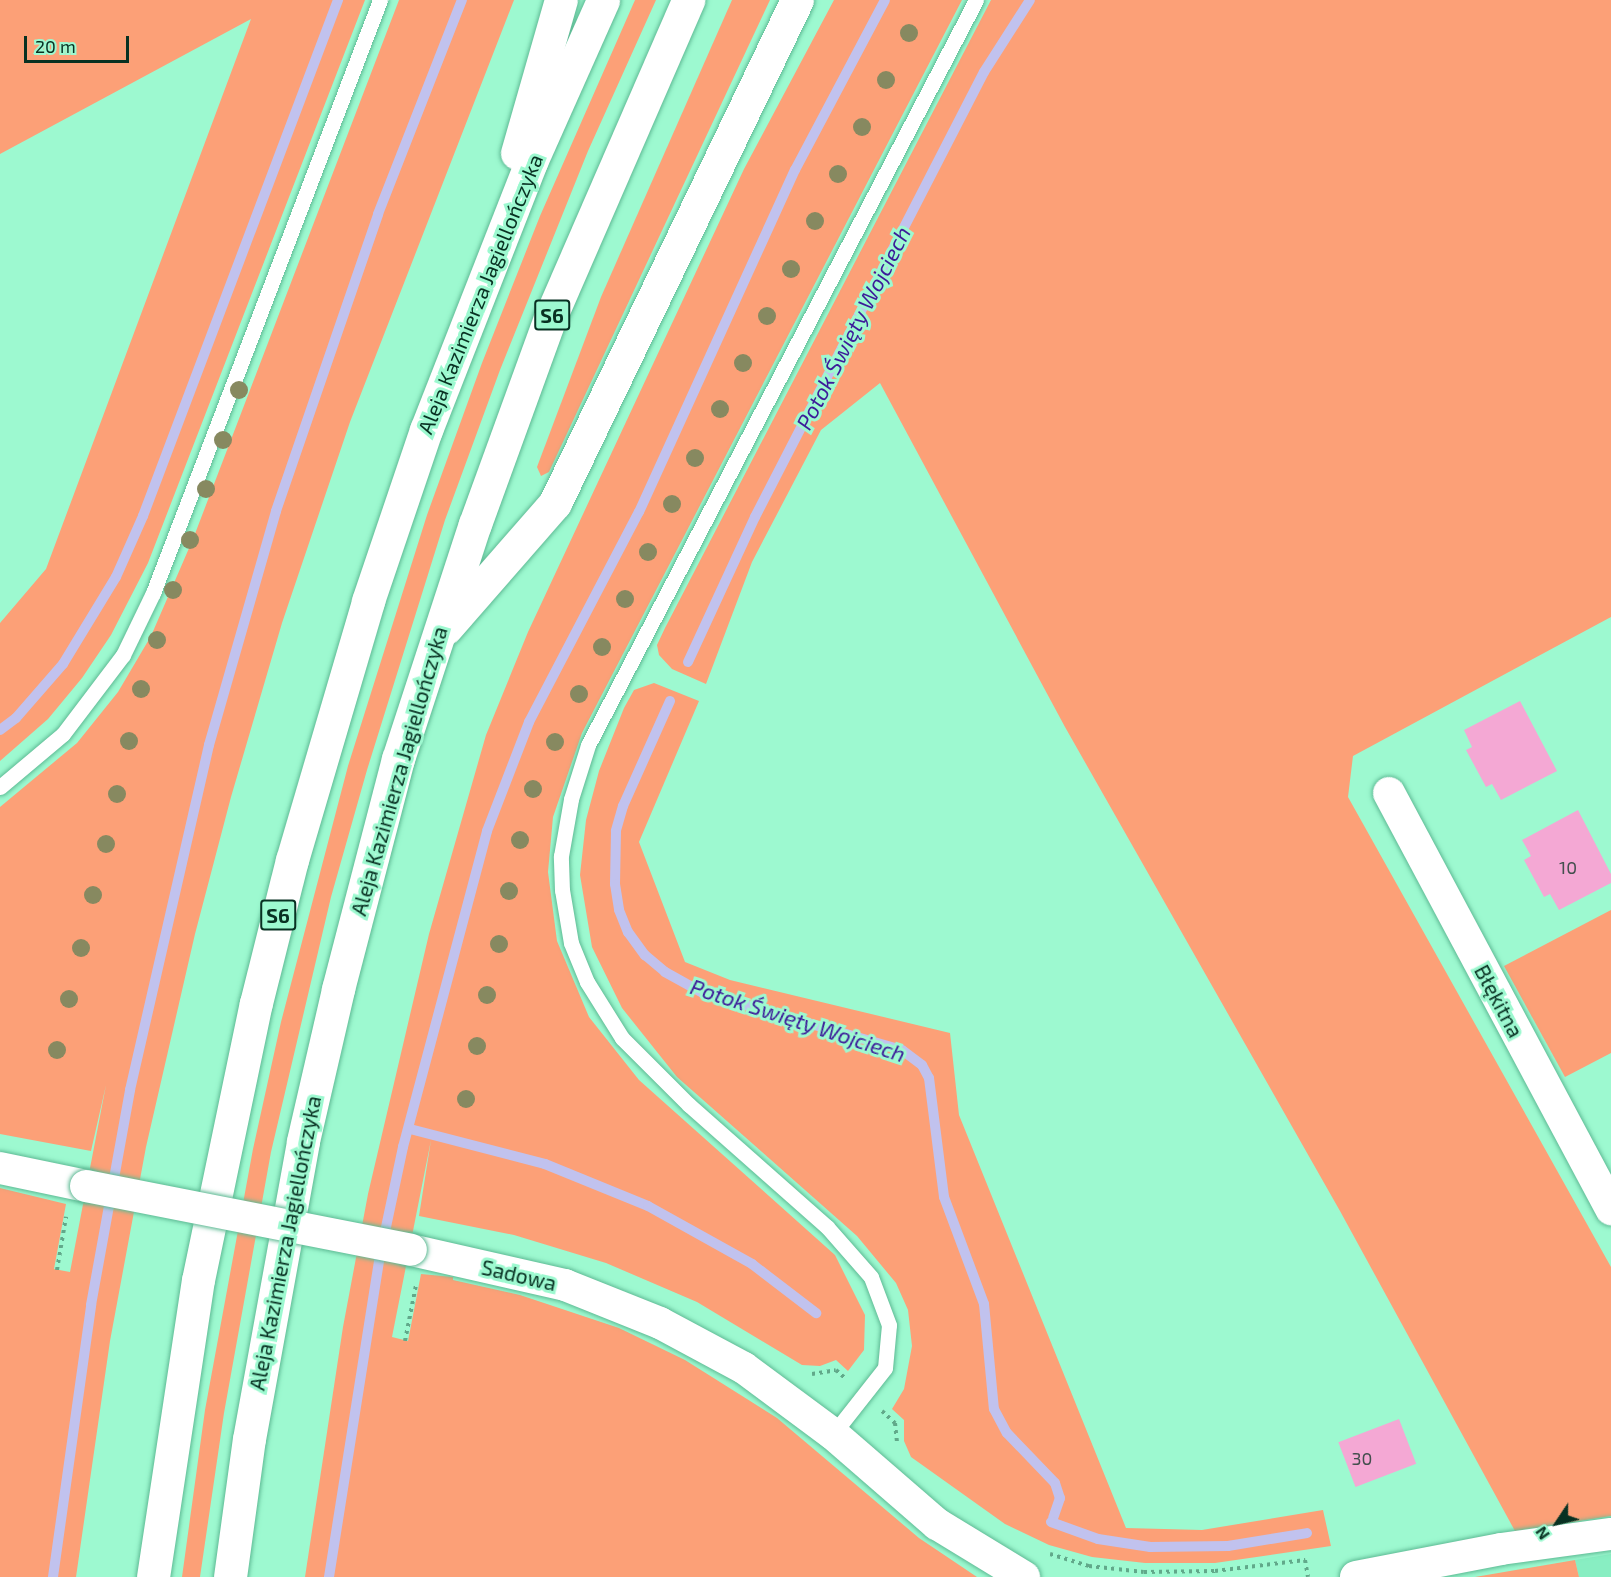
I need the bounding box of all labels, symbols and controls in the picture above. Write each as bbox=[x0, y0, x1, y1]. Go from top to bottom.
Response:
scale bar bbox=[27, 24, 132, 62]
text: 20 m bbox=[35, 35, 76, 57]
street label: Aleja Kazimierza Jagiellończyka bbox=[412, 150, 548, 438]
water label: Potok Święty Wojciech bbox=[790, 222, 916, 434]
road number: S6 bbox=[534, 298, 570, 332]
street label: Aleja Kazimierza Jagiellończyka bbox=[346, 623, 452, 919]
house number: 10 bbox=[1559, 856, 1577, 878]
road number: S6 bbox=[260, 898, 296, 932]
street label: Błękitna bbox=[1469, 960, 1529, 1042]
water label: Potok Święty Wojciech bbox=[687, 973, 909, 1067]
street label: Aleja Kazimierza Jagiellończyka bbox=[244, 1093, 326, 1393]
street label: Sadowa bbox=[479, 1254, 559, 1296]
house number: 30 bbox=[1352, 1447, 1372, 1469]
north arrow bbox=[1527, 1493, 1587, 1553]
text: N bbox=[1531, 1523, 1553, 1544]

